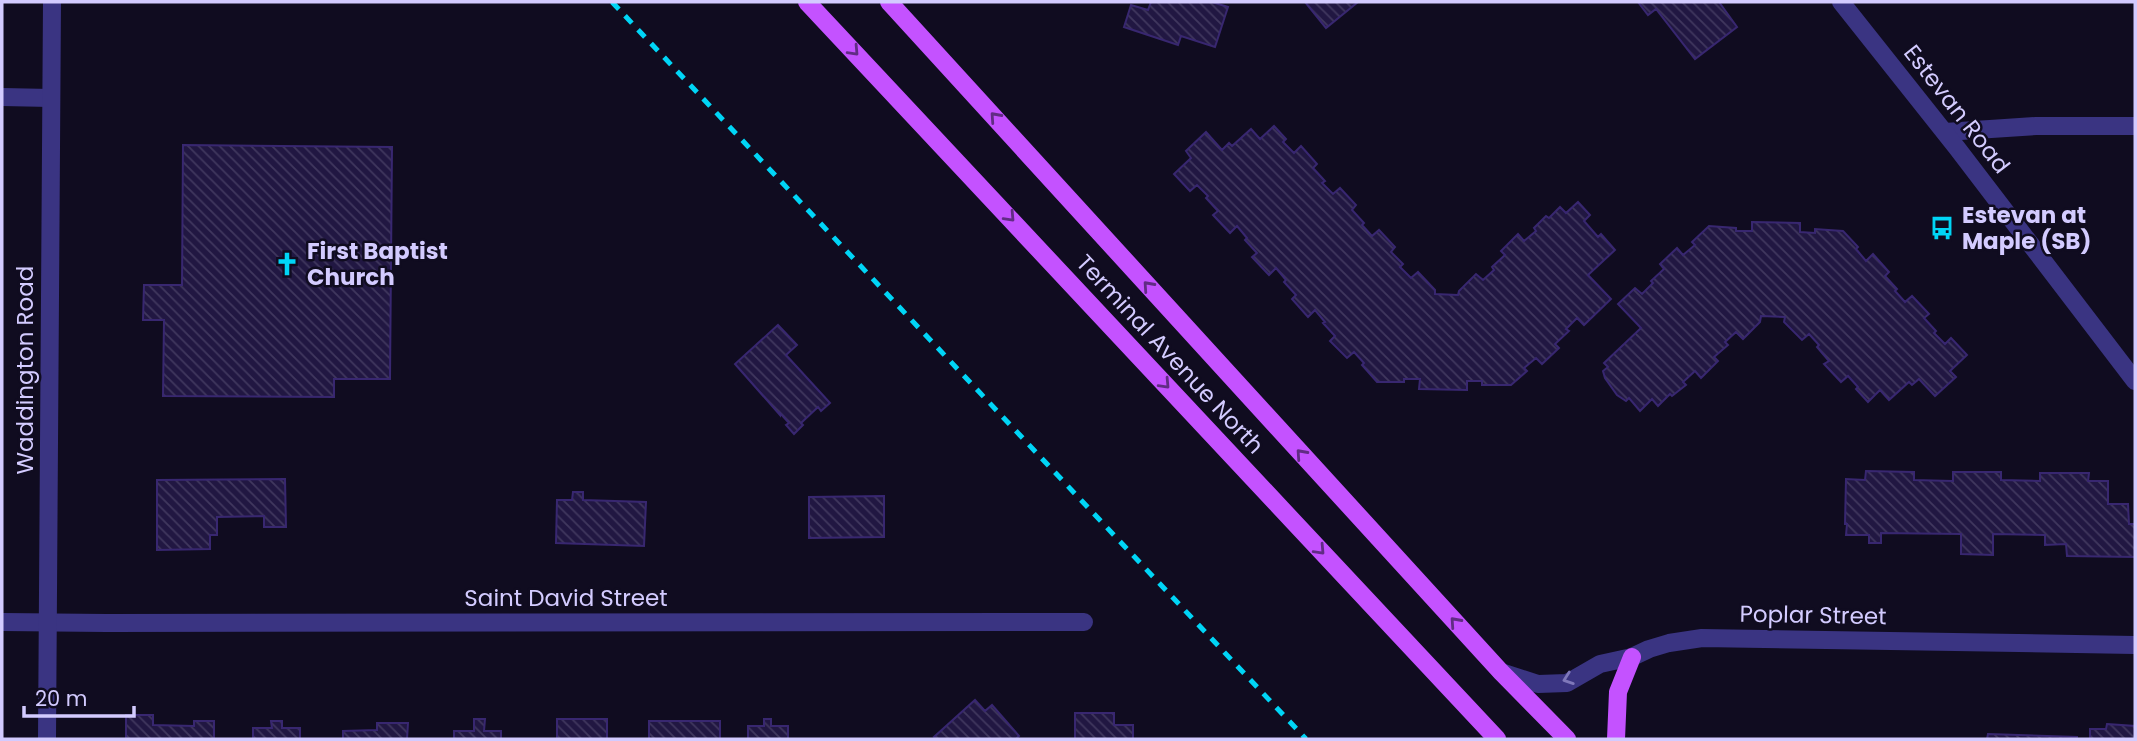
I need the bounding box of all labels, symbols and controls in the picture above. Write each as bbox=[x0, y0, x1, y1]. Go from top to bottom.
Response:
street label: Estevan Road bbox=[1897, 38, 2017, 180]
one-way arrow bbox=[846, 43, 859, 56]
one-way arrow bbox=[990, 113, 1003, 126]
place label: Estevan at Maple (SB) bbox=[1962, 199, 2091, 257]
one-way arrow bbox=[1002, 209, 1014, 222]
bus stop icon: Estevan at Maple (SB) bbox=[1928, 214, 1956, 242]
place label: First Baptist Church bbox=[307, 235, 448, 293]
street label: Terminal Avenue North bbox=[1069, 247, 1271, 461]
church icon: First Baptist Church bbox=[273, 250, 301, 278]
street label: Waddington Road bbox=[9, 266, 41, 474]
one-way arrow bbox=[1144, 281, 1156, 294]
one-way arrow bbox=[1156, 376, 1169, 389]
one-way arrow bbox=[1297, 449, 1310, 462]
one-way arrow bbox=[1312, 542, 1324, 555]
street label: Saint David Street bbox=[464, 582, 668, 614]
street label: Poplar Street bbox=[1739, 598, 1887, 632]
one-way arrow bbox=[1450, 617, 1463, 630]
one-way arrow bbox=[1563, 671, 1575, 685]
scale bar bbox=[24, 674, 135, 718]
text: 20 m bbox=[35, 684, 88, 713]

